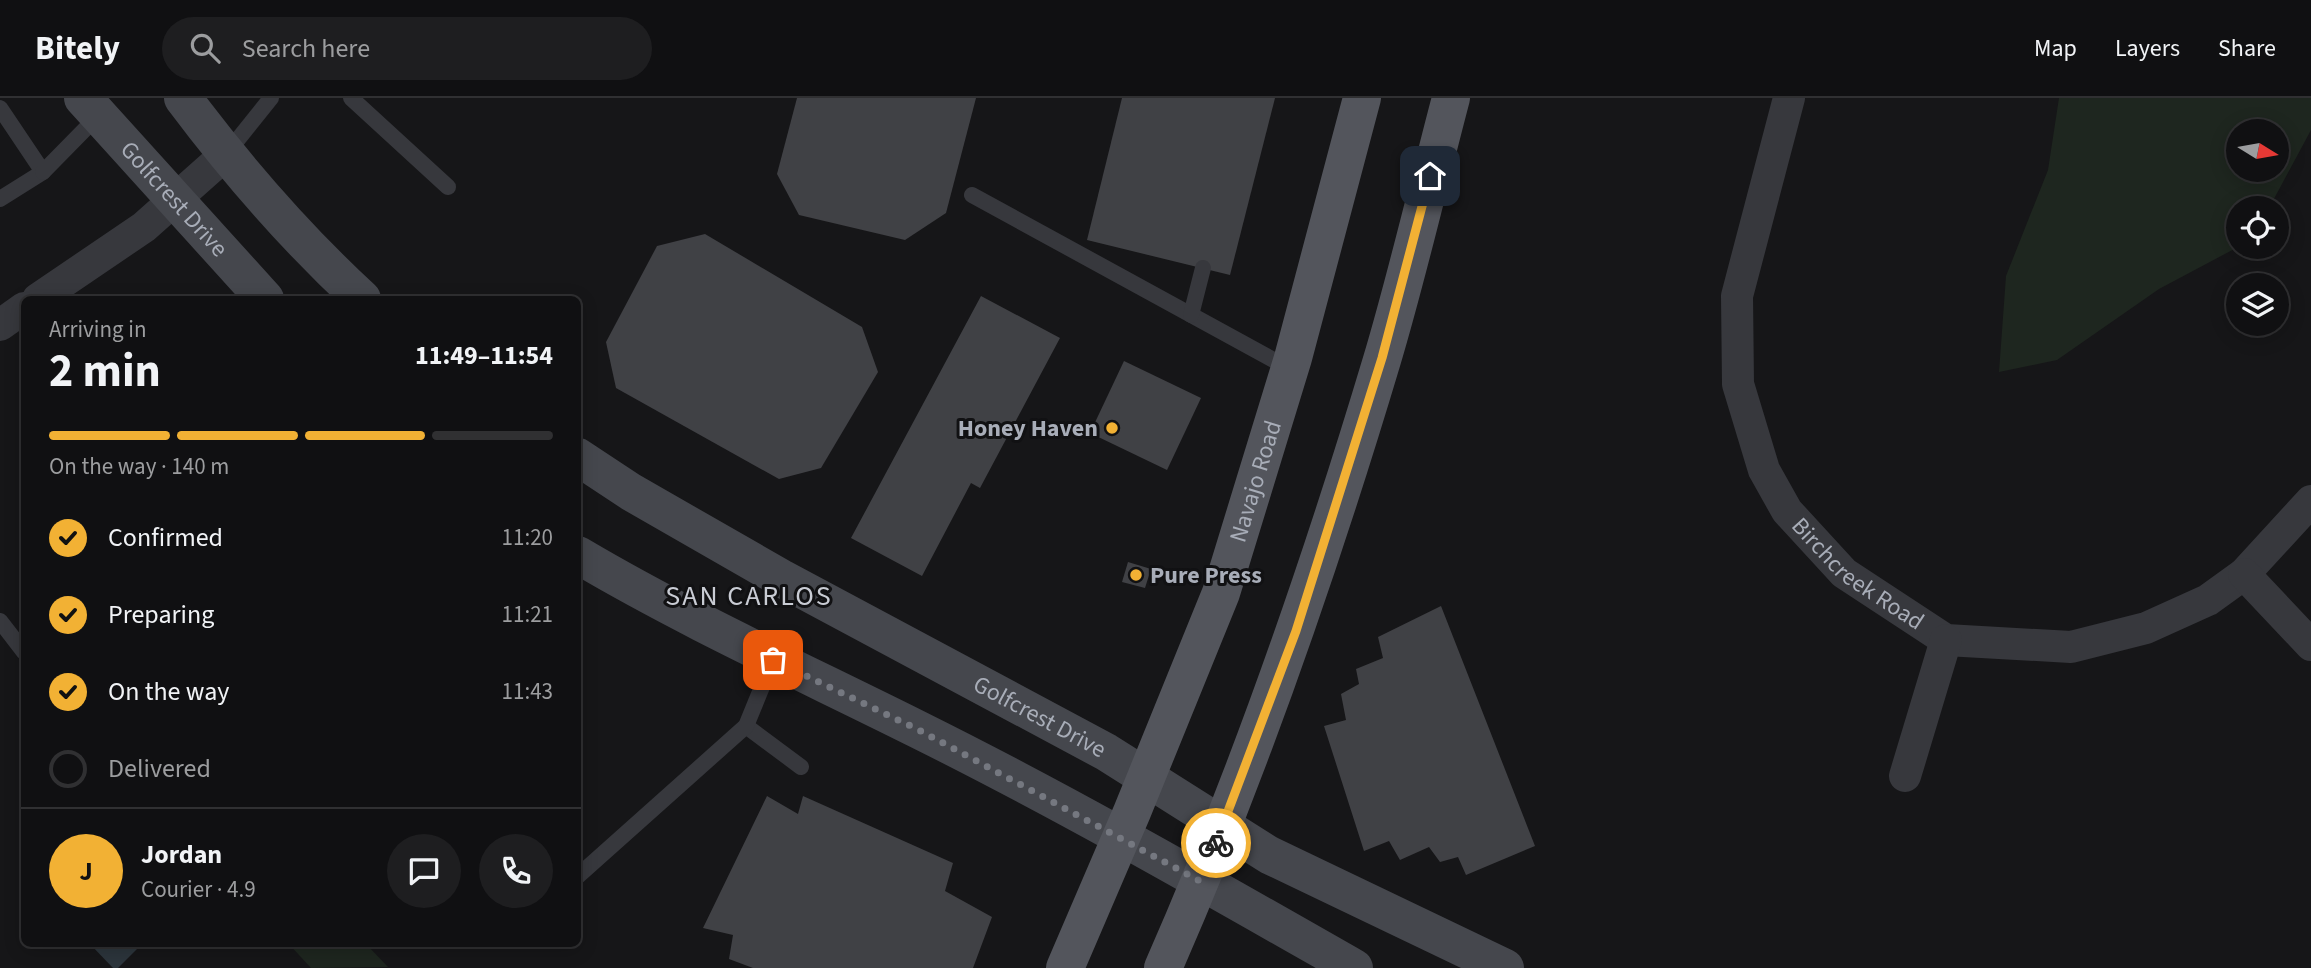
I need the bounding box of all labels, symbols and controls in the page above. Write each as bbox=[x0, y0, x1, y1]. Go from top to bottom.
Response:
search box bbox=[162, 17, 652, 80]
text: Bitely bbox=[35, 25, 120, 72]
icon: search bbox=[186, 29, 224, 67]
text: Search here bbox=[242, 30, 370, 67]
text: Map bbox=[2034, 31, 2077, 66]
text: Layers bbox=[2115, 31, 2180, 66]
text: Share bbox=[2218, 31, 2276, 66]
north arrow bbox=[2226, 119, 2289, 182]
map controls bbox=[2226, 119, 2289, 336]
street label: Golfcrest Drive bbox=[112, 133, 236, 265]
pin bbox=[1400, 146, 1460, 206]
icon: home bbox=[1411, 157, 1449, 195]
button: locate bbox=[2226, 196, 2289, 259]
button: layers bbox=[2226, 273, 2289, 336]
text: Arriving in bbox=[49, 313, 147, 346]
text: 11:49–11:54 bbox=[415, 337, 553, 374]
text: 2 min bbox=[49, 339, 161, 404]
place label: Honey Haven bbox=[958, 411, 1098, 446]
street label: Navajo Road bbox=[1221, 416, 1291, 547]
marker: Honey Haven bbox=[1104, 420, 1120, 436]
text: On the way · 140 m bbox=[49, 450, 229, 483]
street label: Birchcreek Road bbox=[1783, 510, 1931, 639]
icon: check bbox=[49, 519, 87, 557]
text: Confirmed bbox=[108, 519, 223, 556]
text: 11:20 bbox=[502, 521, 553, 554]
place label: Pure Press bbox=[1150, 558, 1262, 593]
marker: Pure Press bbox=[1128, 567, 1144, 583]
district label: SAN CARLOS bbox=[665, 576, 833, 616]
icon: check bbox=[49, 596, 87, 634]
text: Preparing bbox=[108, 596, 214, 633]
text: 11:21 bbox=[502, 598, 553, 631]
pin bbox=[743, 630, 803, 690]
icon: bag bbox=[754, 641, 792, 679]
street label: Golfcrest Drive bbox=[967, 667, 1112, 767]
icon: check bbox=[49, 673, 87, 711]
text: On the way bbox=[108, 673, 229, 710]
text: 11:43 bbox=[502, 675, 553, 708]
text: Delivered bbox=[108, 750, 211, 787]
courier bbox=[1181, 808, 1251, 878]
icon: bike bbox=[1197, 824, 1235, 862]
button: chat bbox=[387, 834, 461, 908]
button: phone bbox=[479, 834, 553, 908]
text: Jordan bbox=[141, 836, 222, 873]
text: J bbox=[79, 853, 93, 890]
text: Courier · 4.9 bbox=[141, 873, 256, 906]

